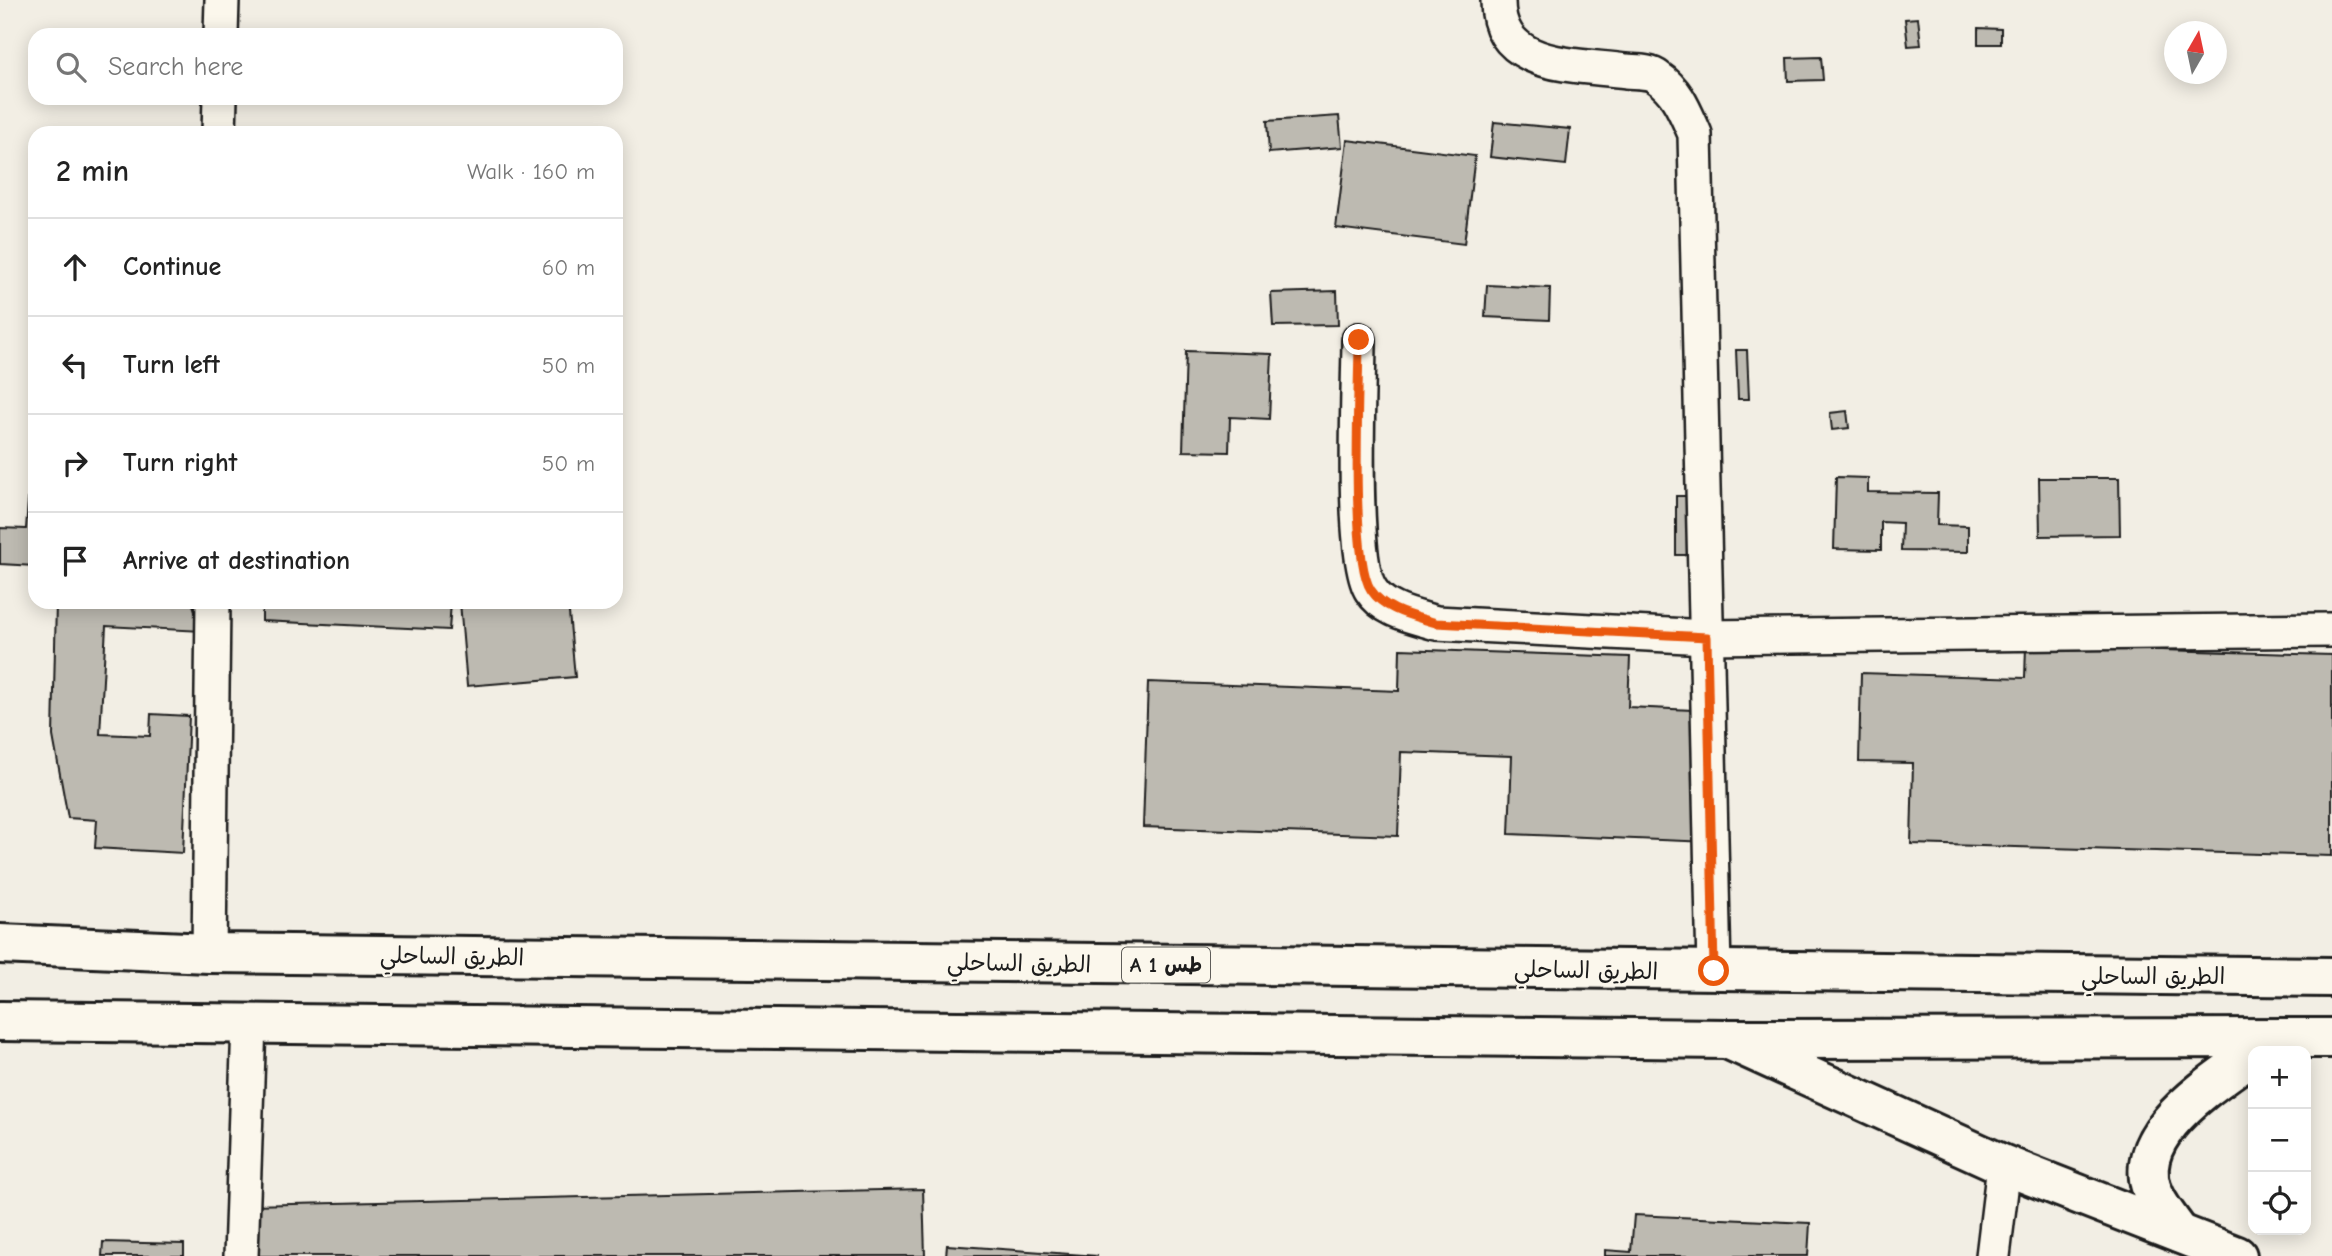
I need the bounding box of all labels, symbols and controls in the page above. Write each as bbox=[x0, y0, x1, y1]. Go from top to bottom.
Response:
north arrow bbox=[2164, 21, 2227, 84]
search box bbox=[28, 28, 623, 105]
icon: search bbox=[52, 48, 90, 86]
text: Search here bbox=[108, 52, 243, 82]
text: 2 min bbox=[56, 154, 129, 189]
text: Walk · 160 m bbox=[467, 158, 595, 185]
icon: ahead bbox=[56, 248, 94, 286]
text: Continue bbox=[123, 252, 221, 282]
text: 60 m bbox=[542, 254, 595, 281]
route end bbox=[1343, 324, 1374, 355]
icon: left bbox=[56, 346, 94, 384]
text: Turn left bbox=[123, 350, 220, 380]
text: 50 m bbox=[542, 352, 595, 379]
icon: right bbox=[56, 444, 94, 482]
text: Turn right bbox=[123, 448, 237, 478]
text: 50 m bbox=[542, 450, 595, 477]
icon: arrive bbox=[56, 542, 94, 580]
text: Arrive at destination bbox=[123, 546, 350, 576]
street label: الطريق الساحلي bbox=[380, 942, 524, 978]
road number: A 1 طس bbox=[1122, 948, 1210, 982]
street label: الطريق الساحلي bbox=[947, 949, 1091, 985]
route start bbox=[1698, 955, 1729, 986]
street label: الطريق الساحلي bbox=[1514, 956, 1658, 992]
street label: الطريق الساحلي bbox=[2081, 963, 2225, 997]
map controls bbox=[2248, 1046, 2311, 1235]
button: + bbox=[2248, 1046, 2311, 1109]
button: − bbox=[2248, 1109, 2311, 1172]
button: locate bbox=[2248, 1172, 2311, 1235]

